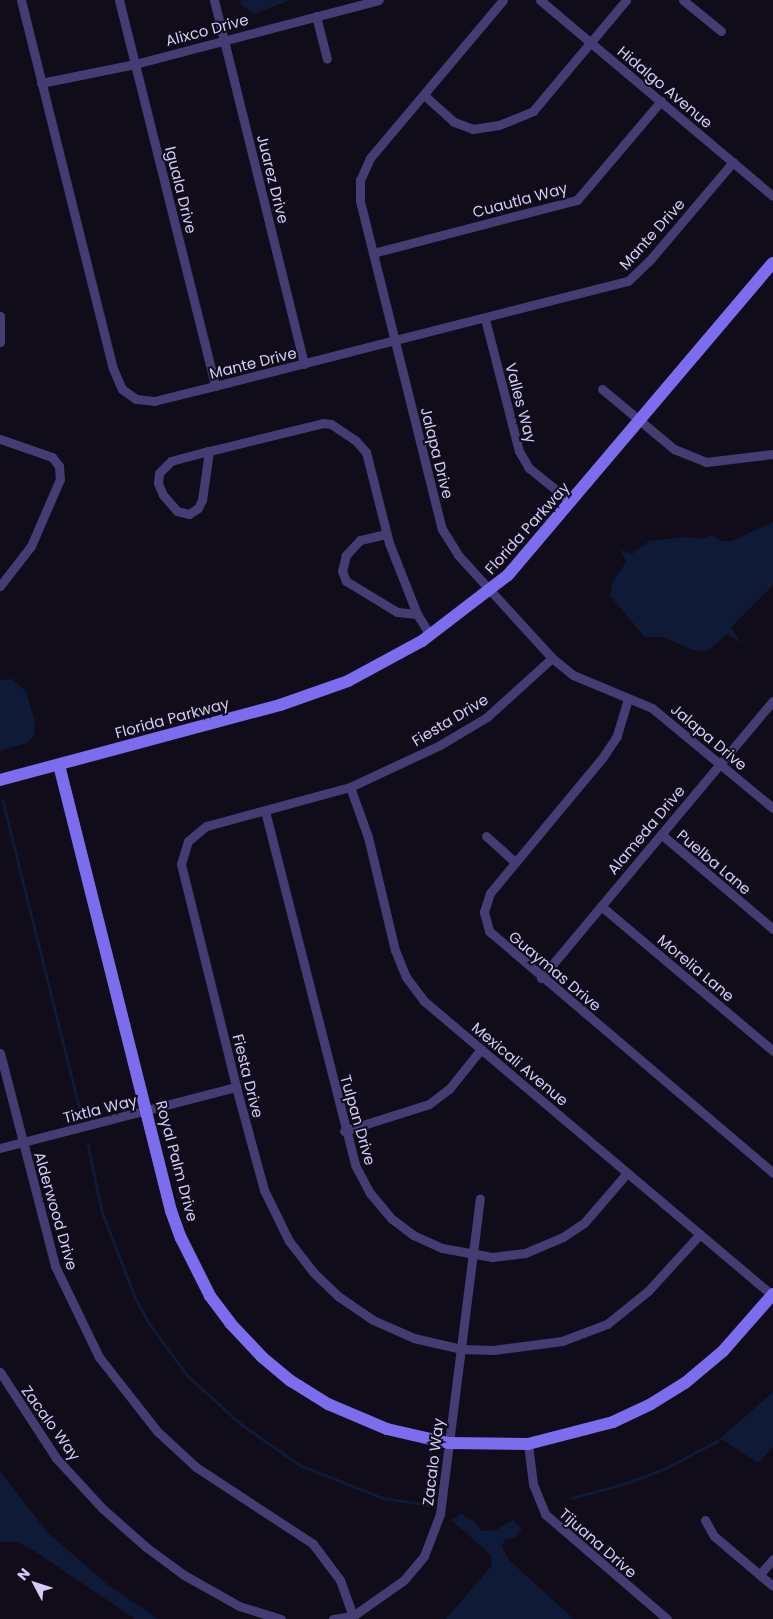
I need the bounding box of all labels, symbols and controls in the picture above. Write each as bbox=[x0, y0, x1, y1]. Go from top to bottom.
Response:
street label: Alixco Drive bbox=[164, 10, 250, 50]
street label: Hidalgo Avenue bbox=[614, 42, 716, 132]
street label: Juarez Drive bbox=[253, 133, 293, 225]
street label: Iguala Drive bbox=[162, 145, 200, 235]
street label: Cuautla Way bbox=[471, 179, 569, 221]
street label: Mante Drive bbox=[616, 195, 688, 273]
street label: Mante Drive bbox=[208, 343, 298, 383]
street label: Valles Way bbox=[502, 361, 540, 445]
street label: Jalapa Drive bbox=[417, 405, 457, 501]
street label: Florida Parkway bbox=[481, 478, 573, 578]
street label: Fiesta Drive bbox=[409, 690, 491, 750]
street label: Florida Parkway bbox=[113, 694, 231, 742]
street label: Jalapa Drive bbox=[667, 700, 751, 774]
street label: Alameda Drive bbox=[604, 782, 688, 878]
street label: Puelba Lane bbox=[673, 826, 755, 898]
street label: Guaymas Drive bbox=[505, 927, 605, 1015]
street label: Morelia Lane bbox=[654, 931, 738, 1005]
street label: Mexicali Avenue bbox=[468, 1019, 572, 1109]
street label: Fiesta Drive bbox=[229, 1032, 267, 1120]
street label: Tulpan Drive bbox=[337, 1073, 379, 1167]
street label: Tixtla Way bbox=[61, 1091, 139, 1127]
street label: Royal Palm Drive bbox=[152, 1099, 202, 1223]
street label: Alderwood Drive bbox=[31, 1150, 81, 1272]
street label: Zacalo Way bbox=[18, 1382, 84, 1464]
street label: Zacalo Way bbox=[419, 1417, 447, 1507]
street label: Tijuana Drive bbox=[556, 1505, 640, 1581]
north arrow bbox=[10, 1559, 60, 1609]
text: N bbox=[12, 1564, 35, 1585]

